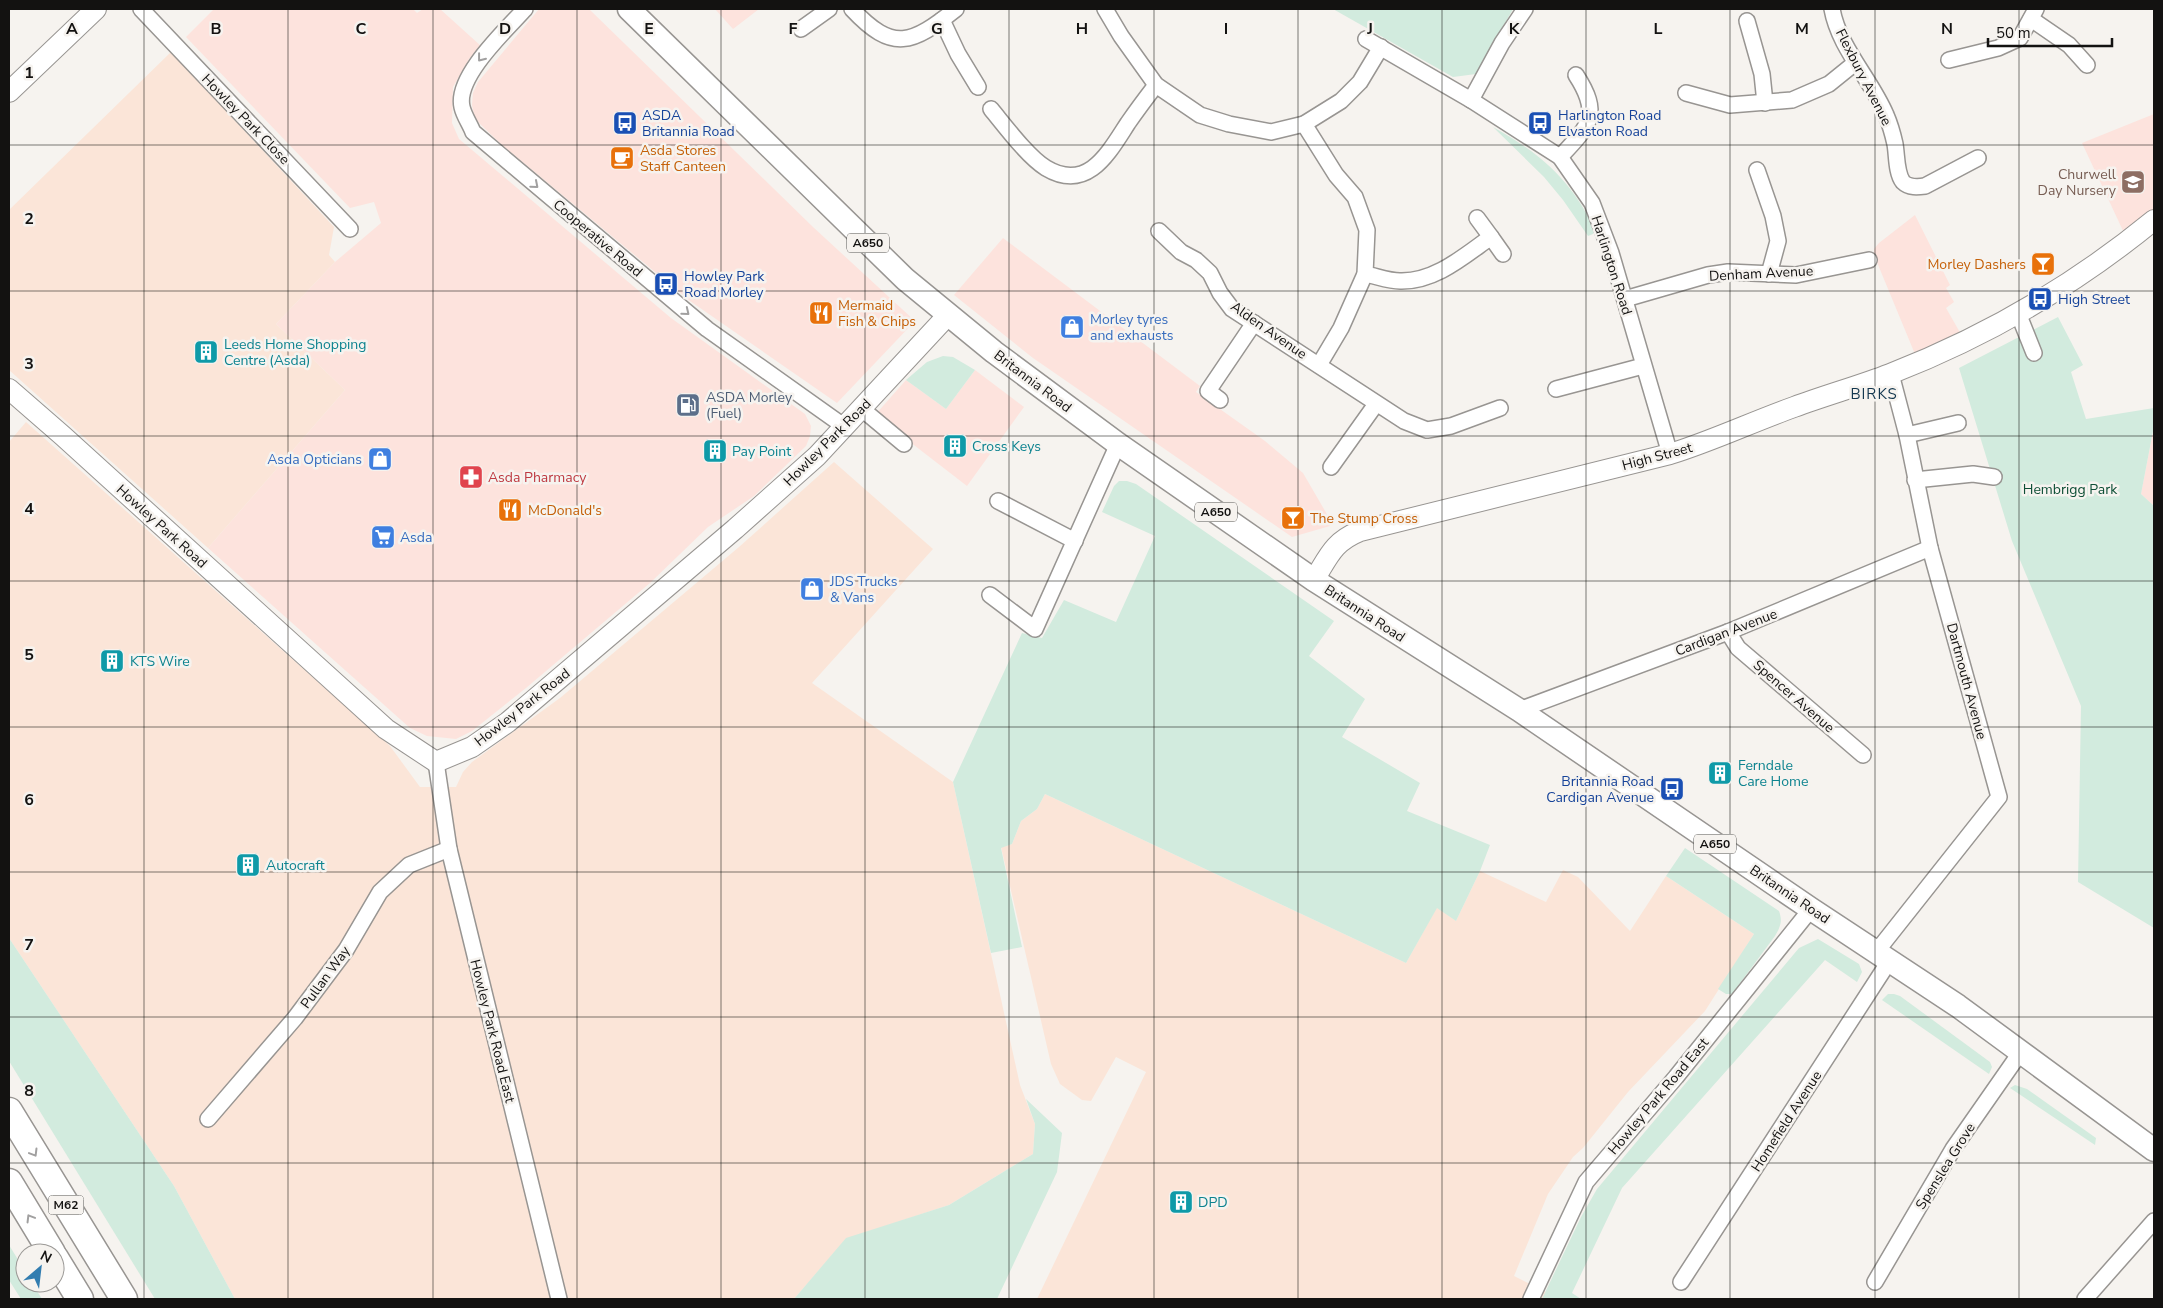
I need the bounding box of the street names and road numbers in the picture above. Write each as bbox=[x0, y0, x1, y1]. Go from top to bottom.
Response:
street label: Flexbury Avenue bbox=[1831, 26, 1896, 129]
street label: Howley Park Close bbox=[197, 70, 294, 169]
street label: Cooperative Road bbox=[549, 195, 646, 281]
street label: Harlington Road bbox=[1587, 213, 1637, 317]
road number: A650 bbox=[847, 234, 889, 252]
street label: Denham Avenue bbox=[1708, 261, 1814, 286]
street label: Alden Avenue bbox=[1227, 297, 1311, 364]
street label: Britannia Road bbox=[990, 346, 1075, 417]
street label: Howley Park Road bbox=[779, 394, 875, 490]
street label: High Street bbox=[1620, 438, 1694, 475]
street label: Howley Park Road bbox=[112, 480, 211, 572]
road number: A650 bbox=[1195, 502, 1237, 522]
street label: Britannia Road bbox=[1321, 580, 1409, 647]
street label: Cardigan Avenue bbox=[1672, 604, 1780, 661]
street label: Dartmouth Avenue bbox=[1942, 621, 1991, 741]
street label: Spencer Avenue bbox=[1749, 656, 1838, 737]
street label: Howley Park Road bbox=[471, 664, 574, 751]
road number: A650 bbox=[1694, 834, 1736, 854]
street label: Britannia Road bbox=[1746, 861, 1833, 928]
street label: Pullan Way bbox=[296, 942, 355, 1012]
street label: Howley Park Road East bbox=[466, 957, 520, 1105]
street label: Howley Park Road East bbox=[1604, 1034, 1713, 1159]
street label: Homefield Avenue bbox=[1747, 1067, 1826, 1175]
street label: Spenslea Grove bbox=[1911, 1119, 1980, 1213]
road number: M62 bbox=[48, 1196, 84, 1214]

